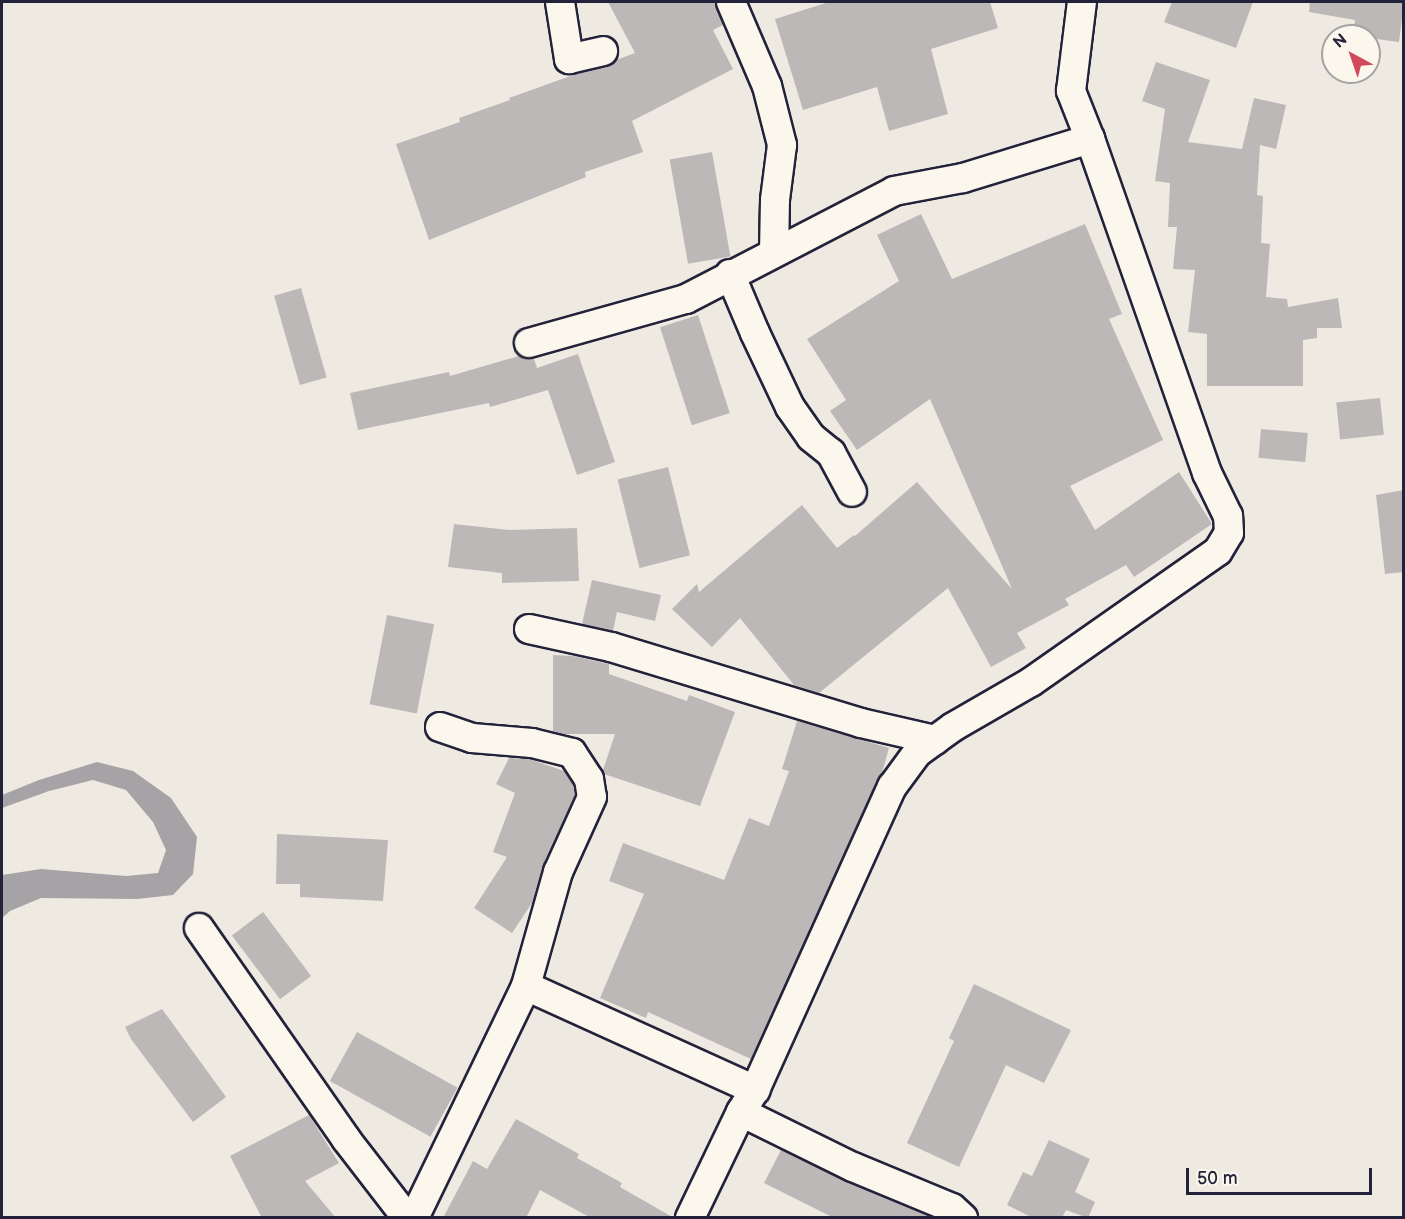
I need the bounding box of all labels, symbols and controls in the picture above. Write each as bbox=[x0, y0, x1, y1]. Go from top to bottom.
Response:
north arrow bbox=[1321, 24, 1381, 84]
text: N bbox=[1330, 30, 1351, 53]
scale bar bbox=[1189, 1156, 1375, 1194]
text: 50 m bbox=[1197, 1168, 1238, 1189]

